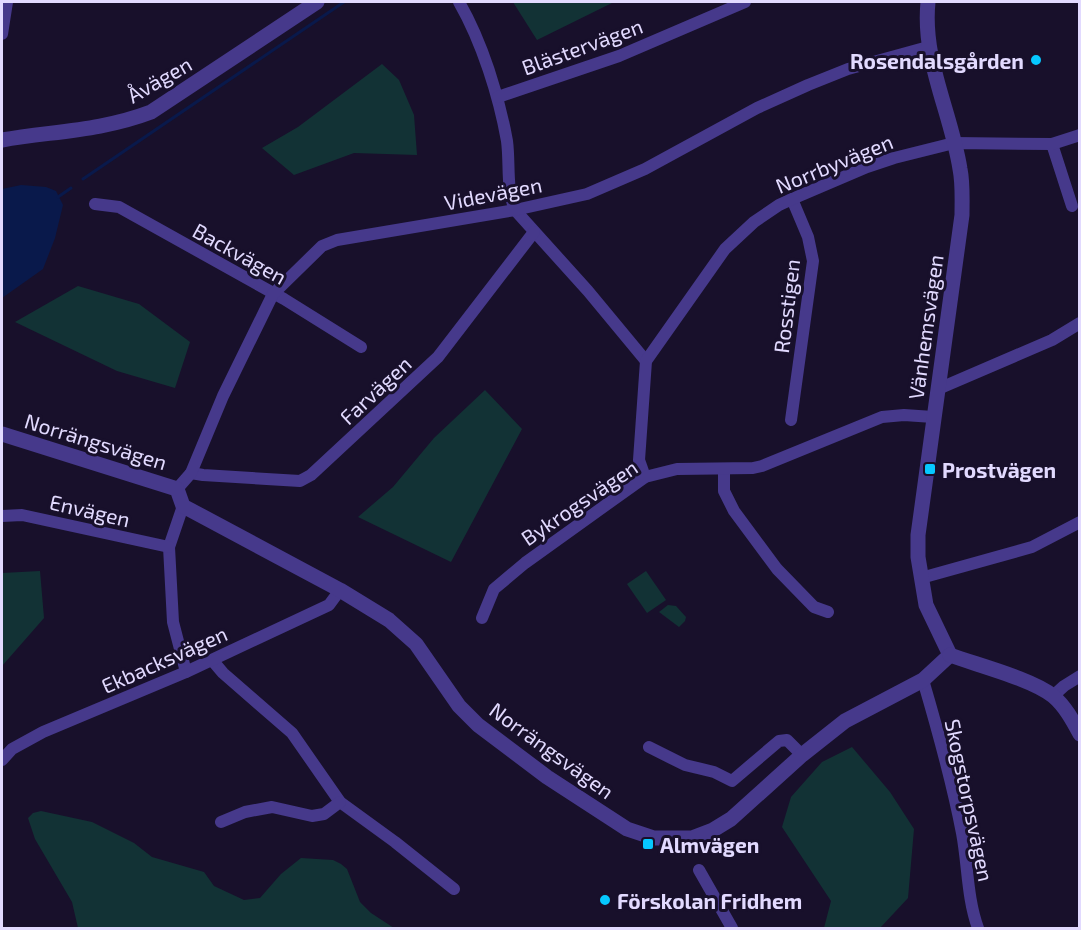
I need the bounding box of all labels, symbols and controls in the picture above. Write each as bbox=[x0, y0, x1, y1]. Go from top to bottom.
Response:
street label: Blästervägen bbox=[518, 13, 646, 79]
place label: Rosendalsgården bbox=[850, 48, 1024, 73]
street label: Åvägen bbox=[122, 51, 196, 107]
marker: Rosendalsgården bbox=[1029, 53, 1043, 67]
street label: Norrbyvägen bbox=[772, 128, 896, 198]
street label: Videvägen bbox=[442, 171, 544, 215]
street label: Backvägen bbox=[189, 217, 291, 289]
street label: Vänhemsvägen bbox=[902, 253, 948, 401]
street label: Rosstigen bbox=[768, 258, 804, 354]
street label: Farvägen bbox=[334, 351, 416, 429]
street label: Norrängsvägen bbox=[22, 408, 170, 474]
street label: Bykrogsvägen bbox=[516, 454, 642, 550]
place label: Prostvägen bbox=[942, 457, 1056, 482]
marker: Prostvägen bbox=[923, 462, 937, 476]
street label: Envägen bbox=[47, 489, 133, 531]
street label: Ekbacksvägen bbox=[97, 620, 231, 698]
street label: Norrängsvägen bbox=[485, 697, 619, 803]
street label: Skogstorpsvägen bbox=[941, 717, 999, 883]
place label: Almvägen bbox=[660, 832, 759, 857]
marker: Almvägen bbox=[641, 837, 655, 851]
place label: Förskolan Fridhem bbox=[617, 888, 802, 913]
marker: Förskolan Fridhem bbox=[598, 893, 612, 907]

